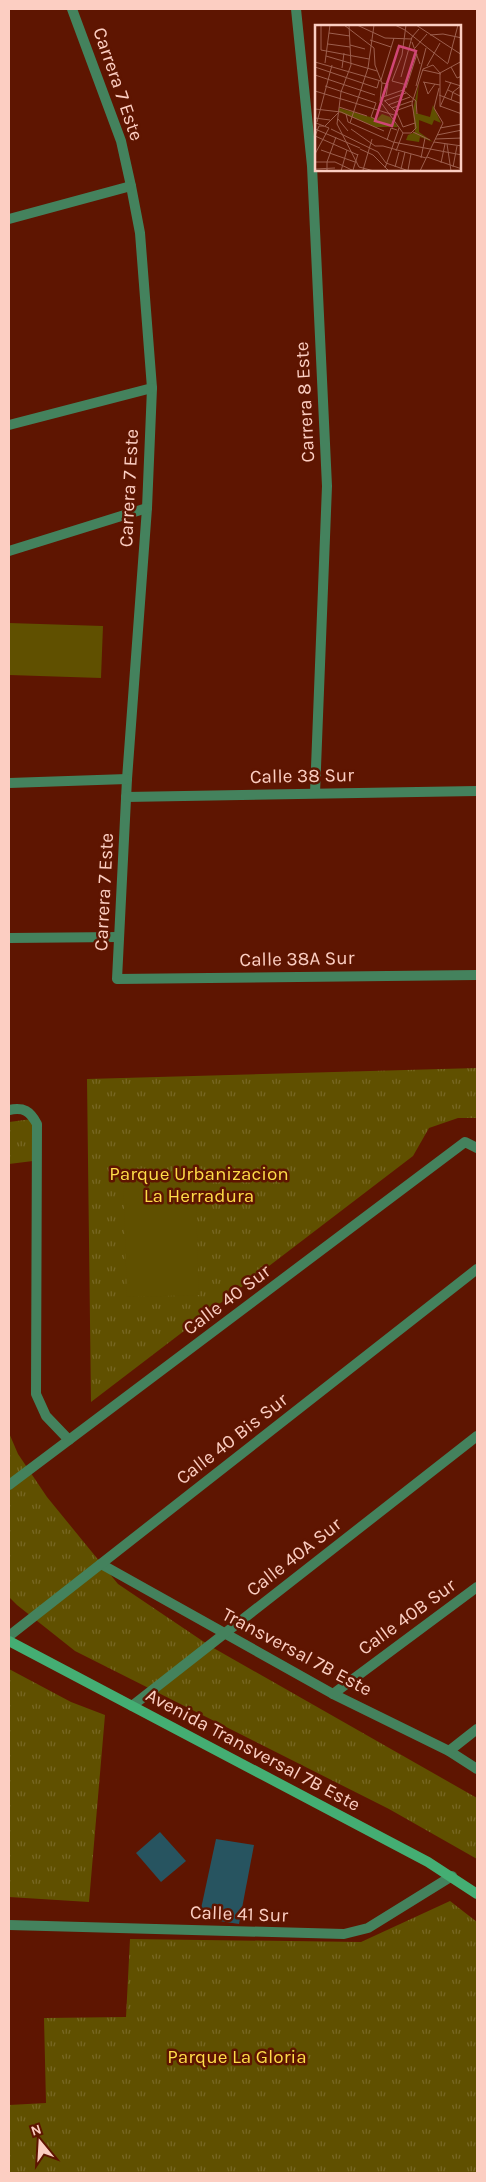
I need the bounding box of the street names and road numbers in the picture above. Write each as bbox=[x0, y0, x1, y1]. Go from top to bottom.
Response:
street label: Carrera 7 Este bbox=[88, 24, 148, 144]
street label: Carrera 8 Este bbox=[291, 341, 319, 463]
street label: Carrera 7 Este bbox=[115, 428, 143, 548]
street label: Calle 38 Sur bbox=[250, 764, 354, 788]
street label: Carrera 7 Este bbox=[90, 832, 118, 952]
street label: Calle 38A Sur bbox=[239, 947, 355, 971]
street label: Calle 40 Sur bbox=[179, 1260, 275, 1340]
street label: Calle 40 Bis Sur bbox=[172, 1389, 292, 1489]
street label: Calle 40A Sur bbox=[242, 1513, 346, 1601]
street label: Calle 40B Sur bbox=[354, 1574, 460, 1660]
street label: Transversal 7B Este bbox=[218, 1603, 376, 1701]
street label: Avenida Transversal 7B Este bbox=[142, 1684, 364, 1816]
street label: Calle 41 Sur bbox=[190, 1901, 289, 1927]

